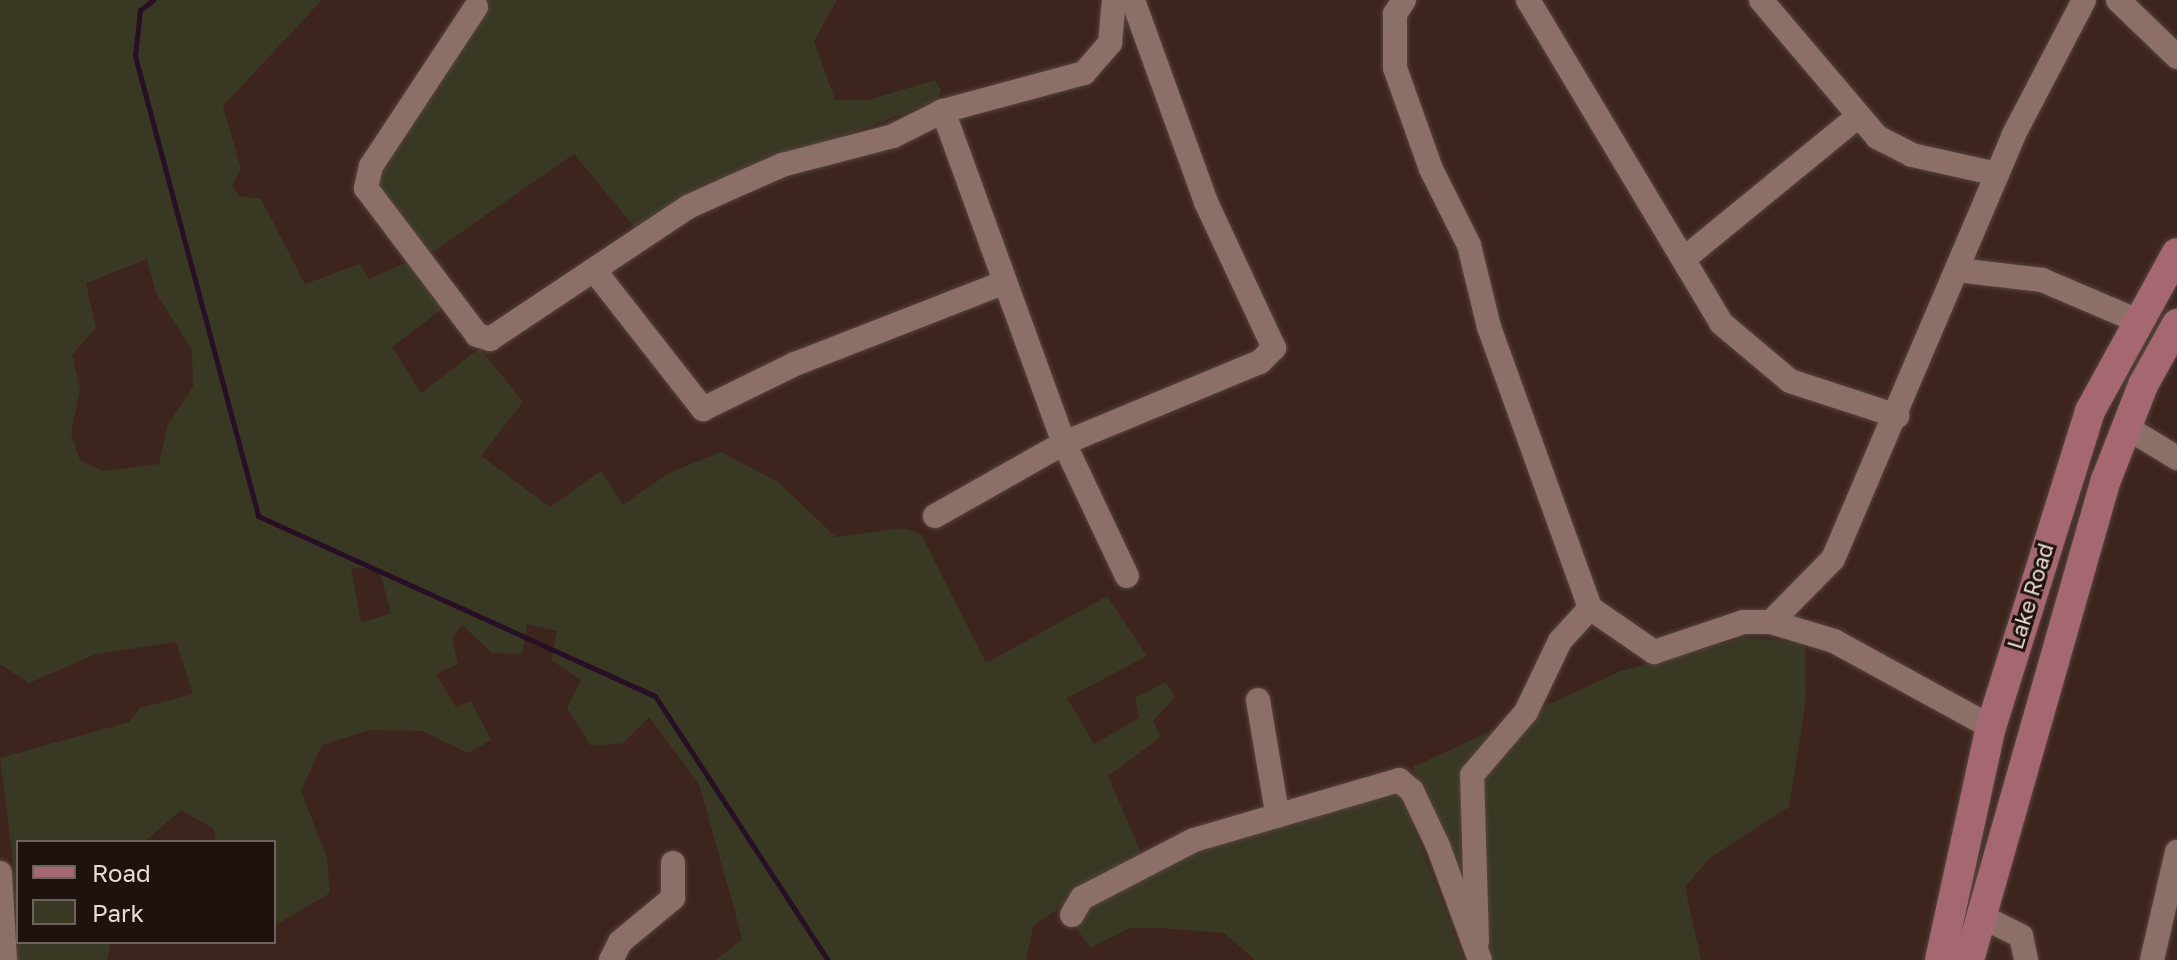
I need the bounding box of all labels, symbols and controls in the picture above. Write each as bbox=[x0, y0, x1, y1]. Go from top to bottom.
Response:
street label: Lake Road bbox=[2001, 540, 2059, 652]
legend bbox=[16, 840, 276, 944]
text: Road bbox=[92, 858, 151, 887]
text: Park bbox=[92, 898, 144, 927]

